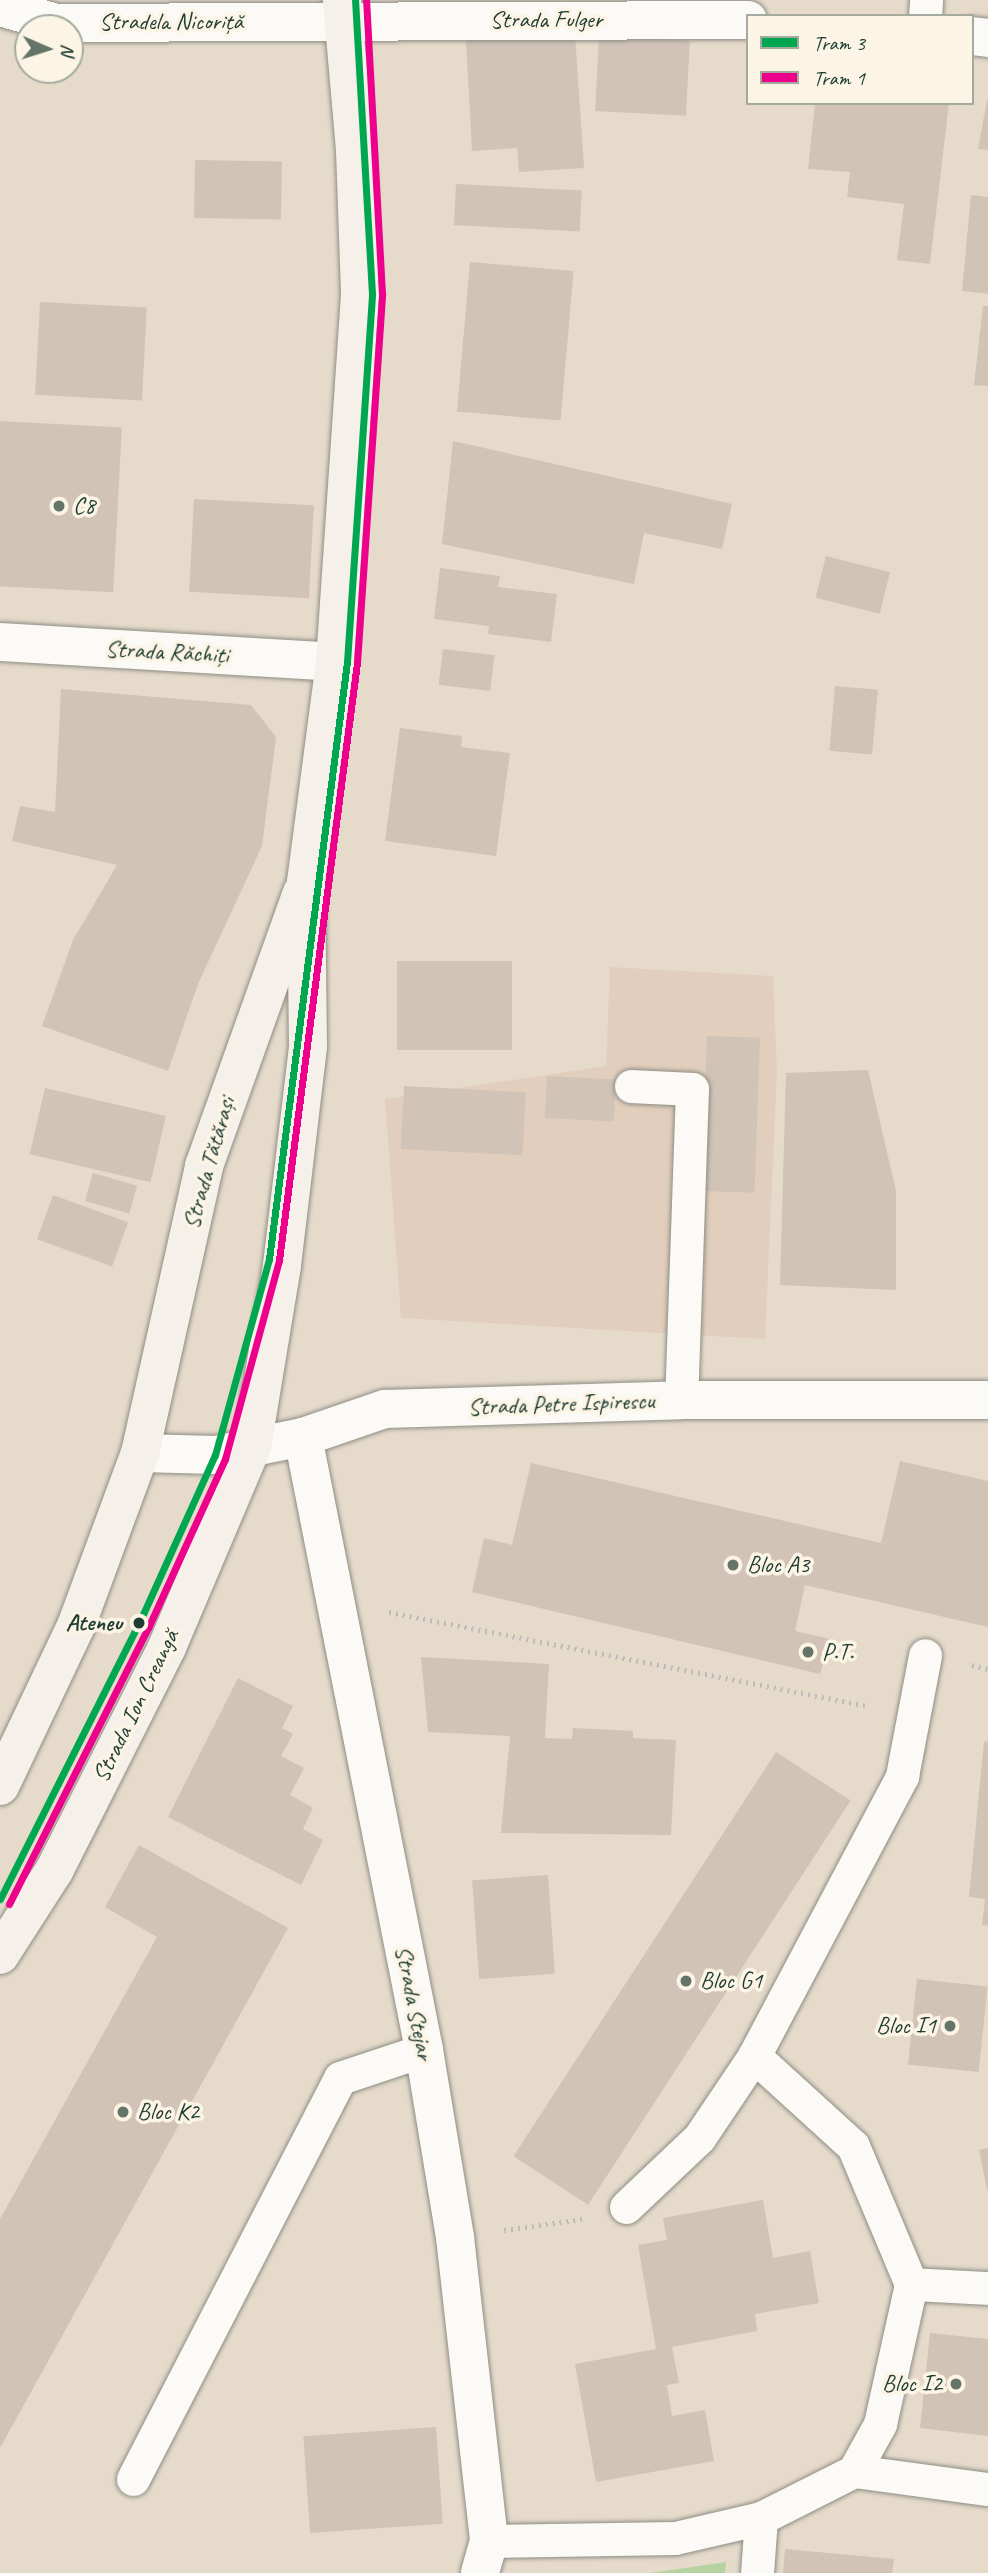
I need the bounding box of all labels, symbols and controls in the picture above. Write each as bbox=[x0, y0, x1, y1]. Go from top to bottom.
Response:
street label: Strada Fulger bbox=[490, 6, 602, 34]
street label: Stradela Nicoriță bbox=[99, 8, 243, 36]
north arrow bbox=[14, 14, 84, 84]
legend bbox=[746, 14, 974, 105]
text: Tram 3 bbox=[813, 30, 865, 56]
text: N bbox=[56, 43, 80, 56]
text: Tram 1 bbox=[813, 65, 865, 91]
place label: C8 bbox=[73, 492, 95, 520]
marker: C8 bbox=[51, 498, 67, 514]
street label: Strada Răchiți bbox=[104, 634, 230, 670]
street label: Strada Tătărași bbox=[176, 1094, 242, 1232]
street label: Strada Petre Ispirescu bbox=[468, 1386, 654, 1422]
place label: Bloc A3 bbox=[747, 1551, 809, 1579]
marker: Bloc A3 bbox=[725, 1557, 741, 1573]
place label: Ateneu bbox=[66, 1609, 122, 1637]
marker: Ateneu bbox=[128, 1612, 150, 1634]
street label: Strada Ion Creangă bbox=[87, 1625, 185, 1787]
place label: P.T. bbox=[822, 1638, 854, 1666]
marker: P.T. bbox=[800, 1644, 816, 1660]
street label: Strada Stejar bbox=[389, 1944, 439, 2062]
place label: Bloc G1 bbox=[700, 1967, 762, 1995]
marker: Bloc G1 bbox=[678, 1973, 694, 1989]
place label: Bloc I1 bbox=[876, 2012, 936, 2040]
marker: Bloc I1 bbox=[942, 2018, 958, 2034]
place label: Bloc K2 bbox=[137, 2098, 199, 2126]
marker: Bloc K2 bbox=[115, 2104, 131, 2120]
place label: Bloc I2 bbox=[882, 2370, 942, 2398]
marker: Bloc I2 bbox=[948, 2376, 964, 2392]

